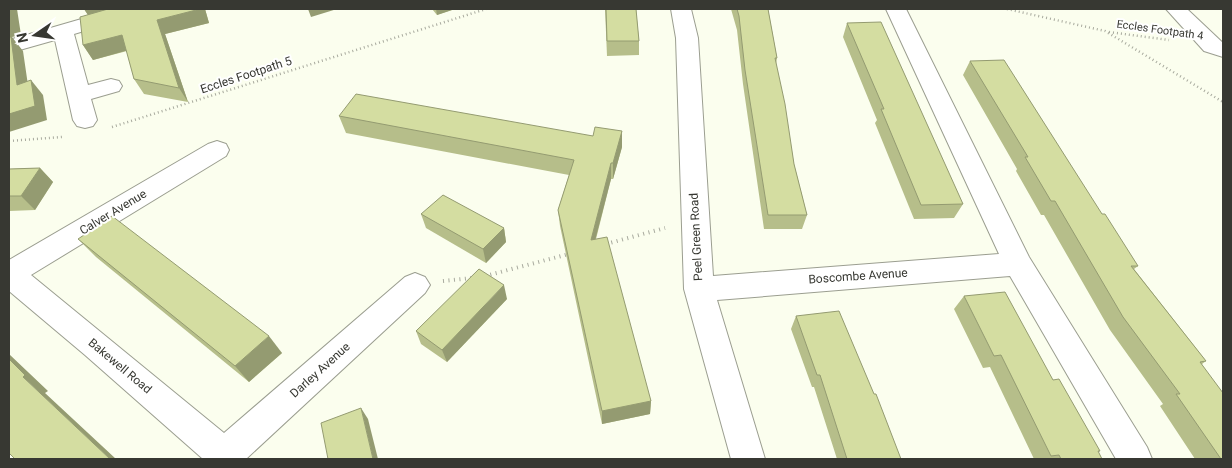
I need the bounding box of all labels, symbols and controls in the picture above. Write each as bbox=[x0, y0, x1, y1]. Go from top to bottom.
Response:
north arrow bbox=[10, 10, 60, 60]
street label: Eccles Footpath 4 bbox=[1116, 17, 1204, 43]
text: N bbox=[13, 31, 31, 45]
street label: Eccles Footpath 5 bbox=[198, 54, 294, 96]
street label: Calver Avenue bbox=[77, 187, 149, 237]
street label: Peel Green Road bbox=[687, 193, 705, 281]
street label: Boscombe Avenue bbox=[808, 266, 908, 286]
street label: Bakewell Road bbox=[86, 336, 154, 396]
street label: Darley Avenue bbox=[287, 340, 353, 400]

